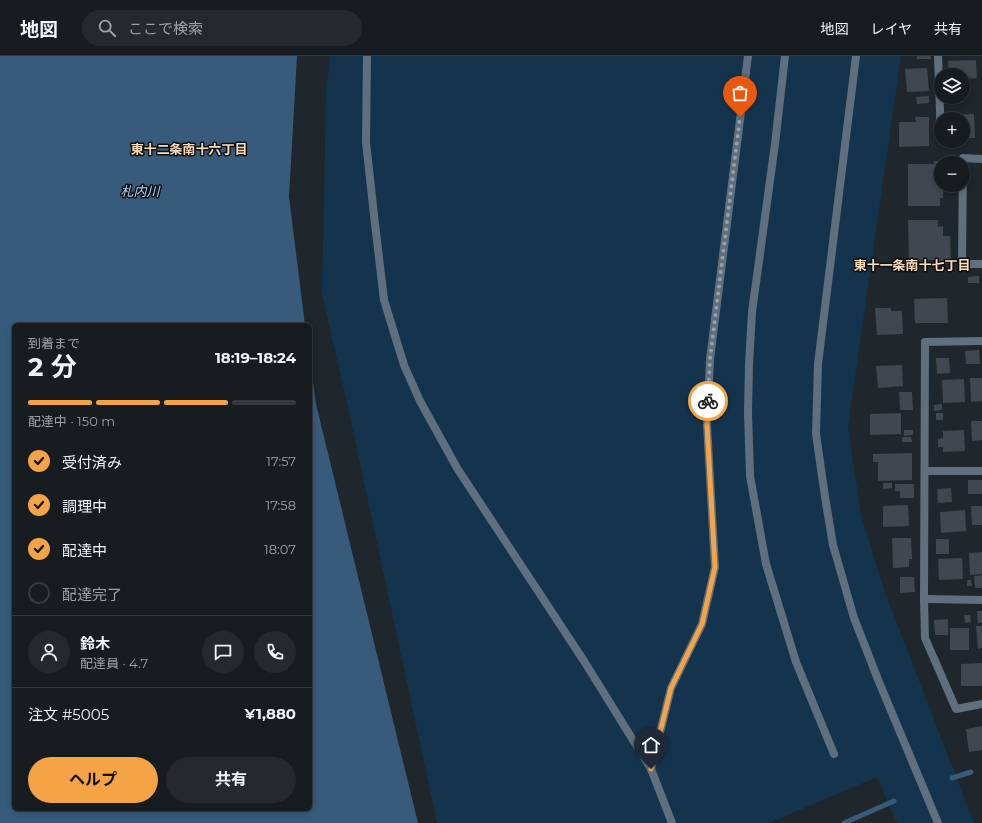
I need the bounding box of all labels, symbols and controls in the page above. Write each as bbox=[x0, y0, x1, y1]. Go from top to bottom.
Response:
search box bbox=[82, 10, 362, 46]
icon: search bbox=[96, 17, 118, 39]
text: 地図 bbox=[20, 18, 58, 41]
text: ここで検索 bbox=[128, 19, 203, 38]
text: 地図 bbox=[820, 20, 848, 38]
text: レイヤ bbox=[870, 20, 912, 38]
text: 共有 bbox=[934, 20, 962, 38]
map controls bbox=[934, 68, 970, 192]
button: layers bbox=[934, 68, 970, 104]
pin bbox=[723, 76, 757, 117]
icon: bag bbox=[729, 82, 751, 104]
button: + bbox=[934, 112, 970, 148]
district label: 東十二条南十六丁目 bbox=[130, 141, 248, 157]
button: − bbox=[934, 156, 970, 192]
water label: 札内川 bbox=[120, 183, 161, 199]
district label: 東十一条南十七丁目 bbox=[853, 257, 971, 273]
text: 到着まで bbox=[28, 335, 80, 351]
text: 18:19–18:24 bbox=[215, 348, 296, 367]
text: 2 分 bbox=[28, 351, 77, 383]
courier bbox=[688, 381, 728, 421]
icon: bike bbox=[697, 390, 719, 412]
text: 配達中 · 150 m bbox=[28, 413, 115, 429]
icon: check bbox=[28, 450, 50, 472]
text: 受付済み bbox=[62, 453, 122, 472]
text: 17:57 bbox=[266, 453, 296, 469]
icon: check bbox=[28, 494, 50, 516]
text: 調理中 bbox=[62, 497, 107, 516]
text: 17:58 bbox=[266, 497, 296, 513]
icon: check bbox=[28, 538, 50, 560]
text: 配達中 bbox=[62, 541, 107, 560]
text: 18:07 bbox=[264, 541, 296, 557]
text: 配達完了 bbox=[62, 585, 122, 604]
button: person bbox=[28, 631, 70, 673]
button: chat bbox=[202, 631, 244, 673]
button: phone bbox=[254, 631, 296, 673]
text: 鈴木 bbox=[80, 634, 110, 653]
text: 配達員 · 4.7 bbox=[80, 655, 148, 671]
text: ¥1,880 bbox=[245, 704, 296, 723]
text: 注文 #5005 bbox=[28, 705, 109, 724]
pin bbox=[634, 728, 668, 769]
icon: home bbox=[640, 734, 662, 756]
button: ヘルプ bbox=[28, 757, 158, 803]
button: 共有 bbox=[166, 757, 296, 803]

